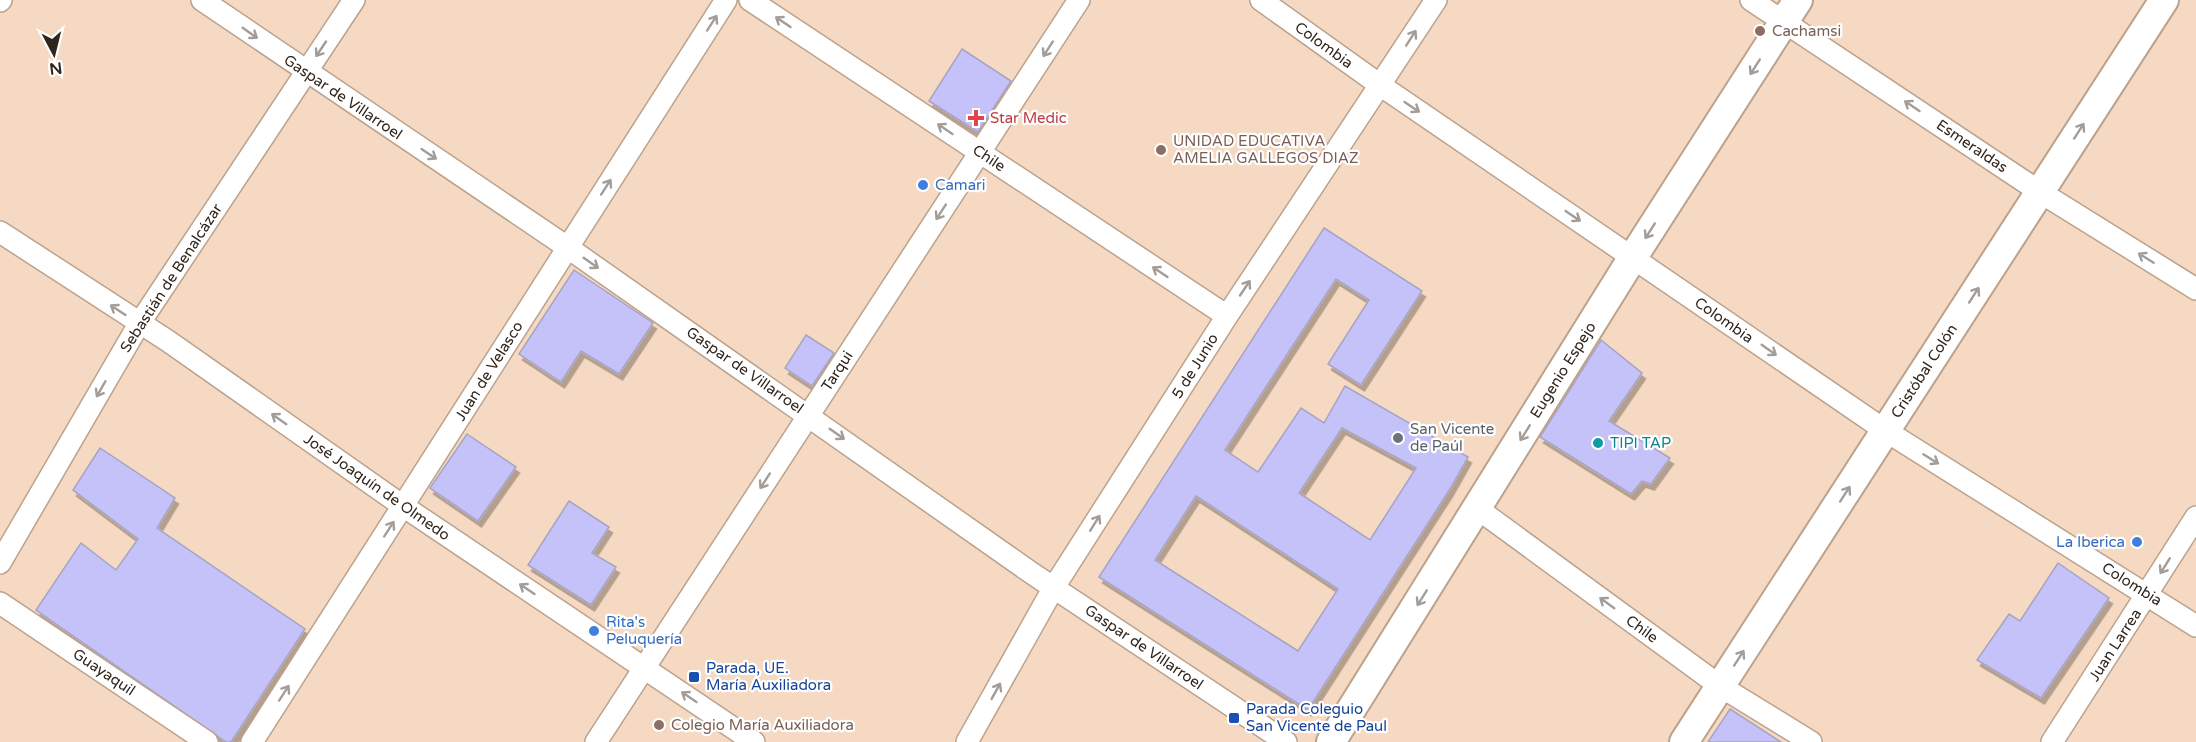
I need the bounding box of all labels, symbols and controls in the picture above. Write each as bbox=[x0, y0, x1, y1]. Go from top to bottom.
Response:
one-way arrow bbox=[706, 15, 718, 32]
one-way arrow bbox=[775, 15, 792, 27]
street label: Colombia bbox=[1291, 18, 1357, 72]
place label: Cachamsi bbox=[1772, 22, 1841, 40]
north arrow bbox=[24, 24, 84, 84]
marker: Cachamsi bbox=[1753, 24, 1767, 38]
one-way arrow bbox=[241, 27, 257, 39]
one-way arrow bbox=[1406, 30, 1418, 47]
one-way arrow bbox=[315, 40, 327, 56]
one-way arrow bbox=[1041, 40, 1053, 57]
street label: Gaspar de Villarroel bbox=[280, 51, 406, 143]
text: N bbox=[48, 57, 63, 79]
one-way arrow bbox=[1749, 58, 1761, 75]
one-way arrow bbox=[1904, 100, 1921, 112]
one-way arrow bbox=[1403, 101, 1419, 113]
marker: Star Medic bbox=[967, 109, 985, 127]
place label: Star Medic bbox=[990, 109, 1067, 127]
street label: Esmeraldas bbox=[1933, 116, 2011, 176]
one-way arrow bbox=[938, 123, 954, 135]
one-way arrow bbox=[2073, 123, 2086, 140]
place label: UNIDAD EDUCATIVA AMELIA GALLEGOS DIAZ bbox=[1173, 132, 1359, 167]
street label: Chile bbox=[969, 141, 1009, 175]
marker: UNIDAD EDUCATIVA AMELIA GALLEGOS DIAZ bbox=[1154, 143, 1168, 157]
one-way arrow bbox=[420, 148, 437, 161]
place label: Camari bbox=[935, 176, 986, 194]
one-way arrow bbox=[599, 178, 612, 195]
marker: Camari bbox=[916, 178, 930, 192]
street label: Sebastián de Benalcázar bbox=[116, 200, 226, 356]
one-way arrow bbox=[935, 204, 947, 220]
one-way arrow bbox=[1564, 210, 1581, 222]
one-way arrow bbox=[1643, 222, 1655, 239]
one-way arrow bbox=[2139, 252, 2155, 264]
one-way arrow bbox=[582, 257, 598, 269]
one-way arrow bbox=[1153, 266, 1169, 278]
one-way arrow bbox=[1239, 280, 1251, 297]
one-way arrow bbox=[1968, 287, 1980, 304]
street label: Colombia bbox=[1691, 293, 1757, 347]
one-way arrow bbox=[110, 304, 127, 316]
street label: Juan de Velasco bbox=[451, 318, 527, 424]
street label: Eugenio Espejo bbox=[1526, 319, 1600, 421]
street label: Cristóbal Colón bbox=[1887, 321, 1961, 421]
street label: Gaspar de Villarroel bbox=[683, 323, 807, 417]
street label: 5 de Junio bbox=[1168, 330, 1222, 402]
one-way arrow bbox=[1760, 344, 1776, 356]
street label: Tarqui bbox=[817, 348, 857, 394]
one-way arrow bbox=[95, 380, 107, 397]
one-way arrow bbox=[271, 413, 288, 425]
place label: San Vicente de Paúl bbox=[1410, 420, 1494, 455]
one-way arrow bbox=[1519, 424, 1531, 441]
one-way arrow bbox=[828, 428, 845, 440]
street label: José Joaquín de Olmedo bbox=[301, 430, 453, 544]
marker: San Vicente de Paúl bbox=[1391, 431, 1405, 445]
place label: TIPI TAP bbox=[1610, 434, 1671, 452]
marker: TIPI TAP bbox=[1591, 436, 1605, 450]
one-way arrow bbox=[1922, 453, 1939, 465]
one-way arrow bbox=[759, 472, 771, 489]
one-way arrow bbox=[1839, 486, 1851, 503]
one-way arrow bbox=[1090, 515, 1102, 532]
one-way arrow bbox=[382, 520, 395, 537]
place label: La Iberica bbox=[2056, 533, 2125, 551]
marker: La Iberica bbox=[2130, 535, 2144, 549]
one-way arrow bbox=[2158, 557, 2170, 574]
street label: Colombia bbox=[2099, 558, 2165, 610]
one-way arrow bbox=[518, 582, 535, 595]
one-way arrow bbox=[1416, 589, 1428, 606]
one-way arrow bbox=[1599, 597, 1615, 609]
street label: Gaspar de Villarroel bbox=[1081, 601, 1207, 693]
street label: Juan Larrea bbox=[2085, 605, 2145, 685]
street label: Chile bbox=[1622, 611, 1662, 647]
place label: Rita's Peluquería bbox=[606, 613, 682, 648]
marker: Rita's Peluquería bbox=[587, 624, 601, 638]
street label: Guayaquil bbox=[69, 645, 139, 699]
one-way arrow bbox=[1733, 650, 1745, 667]
place label: Parada, UE. María Auxiliadora bbox=[706, 659, 831, 694]
marker: Parada, UE. María Auxiliadora bbox=[687, 670, 701, 684]
one-way arrow bbox=[990, 683, 1002, 700]
one-way arrow bbox=[278, 685, 290, 702]
one-way arrow bbox=[681, 691, 697, 703]
place label: Parada Coleguio San Vicente de Paul bbox=[1246, 700, 1387, 735]
marker: Parada Coleguio San Vicente de Paul bbox=[1227, 711, 1241, 725]
place label: Colegio María Auxiliadora bbox=[671, 716, 854, 734]
marker: Colegio María Auxiliadora bbox=[652, 718, 666, 732]

